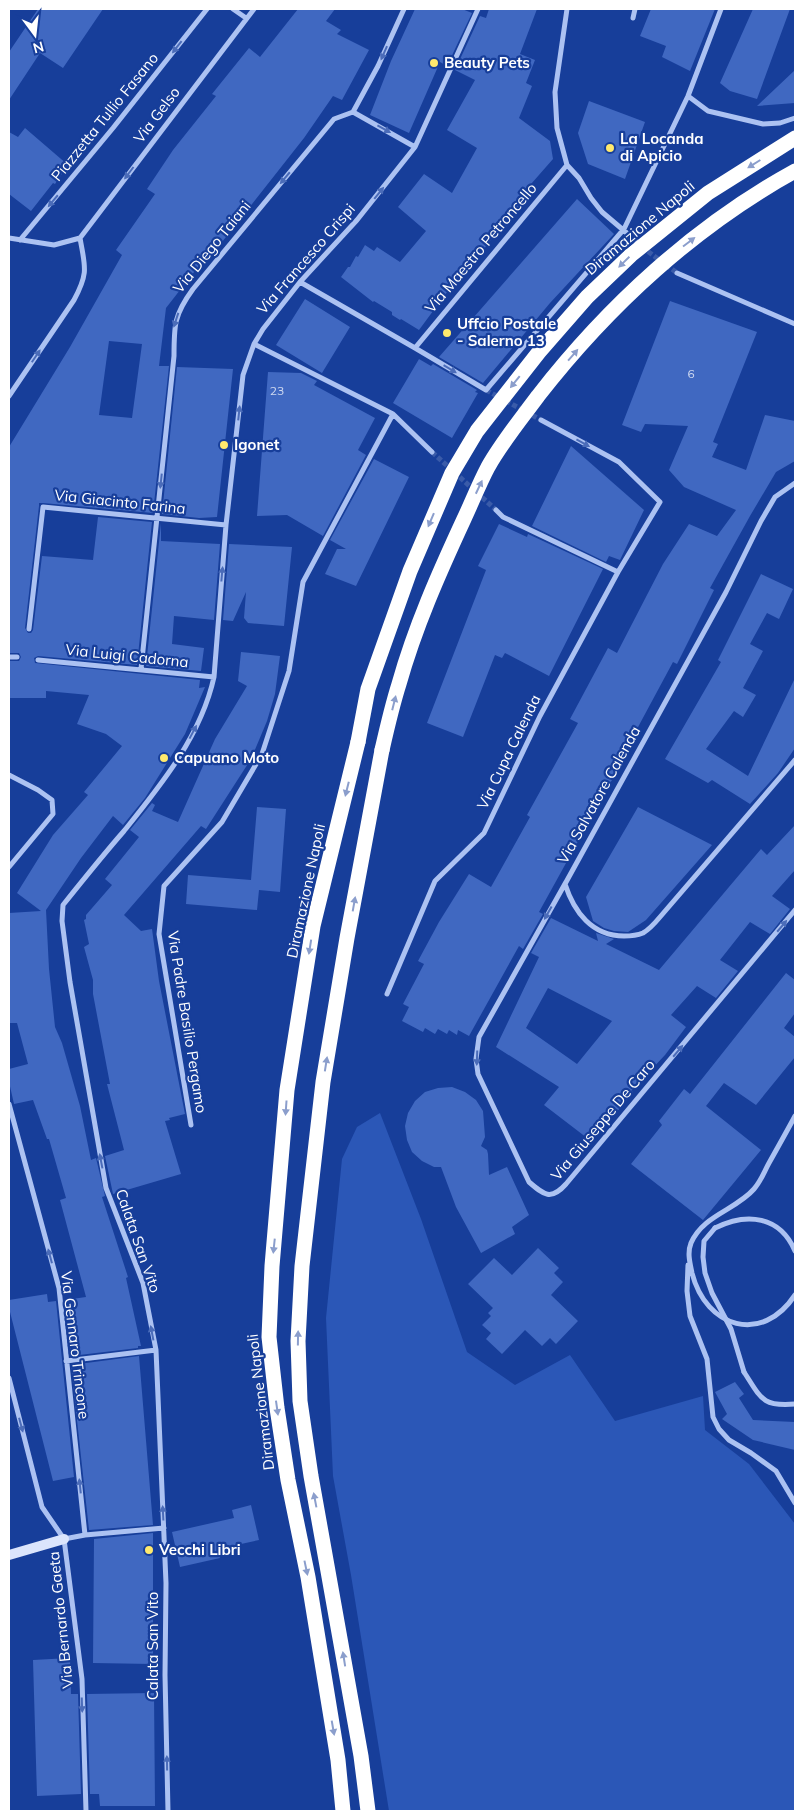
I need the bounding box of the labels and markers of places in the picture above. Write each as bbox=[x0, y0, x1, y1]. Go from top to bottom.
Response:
place label: Beauty Pets bbox=[444, 53, 530, 72]
marker: Beauty Pets bbox=[428, 57, 440, 69]
place label: La Locanda di Apicio bbox=[620, 129, 703, 165]
marker: La Locanda di Apicio bbox=[604, 142, 616, 154]
place label: Uffcio Postale - Salerno 13 bbox=[457, 314, 556, 350]
marker: Uffcio Postale - Salerno 13 bbox=[441, 327, 453, 339]
place label: Igonet bbox=[234, 435, 280, 454]
marker: Igonet bbox=[218, 439, 230, 451]
place label: Capuano Moto bbox=[174, 748, 279, 767]
marker: Capuano Moto bbox=[158, 752, 170, 764]
place label: Vecchi Libri bbox=[158, 1540, 241, 1559]
marker: Vecchi Libri bbox=[143, 1544, 155, 1556]

